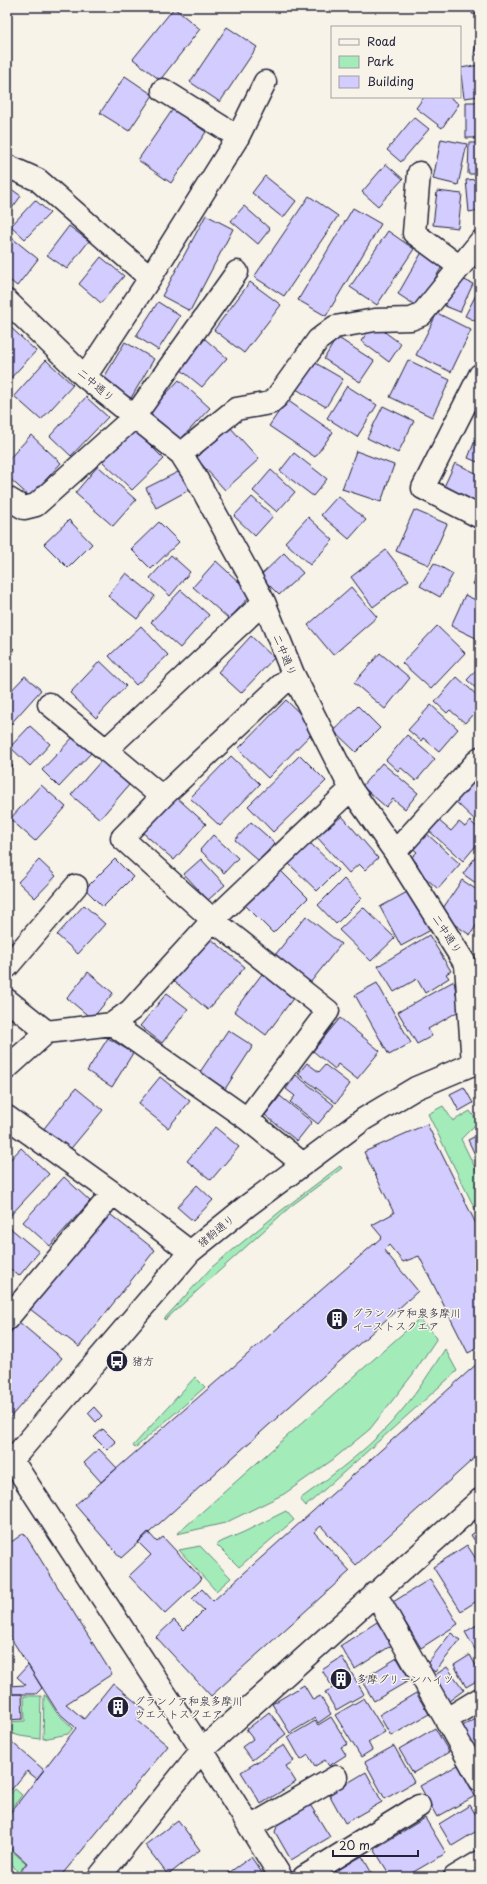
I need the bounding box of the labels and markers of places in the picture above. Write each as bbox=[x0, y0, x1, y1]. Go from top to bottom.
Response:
place label: グランノア和泉多摩川 イーストスクエア bbox=[352, 1304, 461, 1334]
building icon: グランノア和泉多摩川 イーストスクエア bbox=[324, 1306, 350, 1332]
bus stop icon: 猪方 bbox=[104, 1348, 130, 1374]
place label: 猪方 bbox=[132, 1352, 154, 1369]
building icon: 多摩グリーンハイツ bbox=[328, 1666, 354, 1692]
place label: 多摩グリーンハイツ bbox=[356, 1670, 454, 1687]
place label: グランノア和泉多摩川 ウエストスクエア bbox=[134, 1692, 243, 1722]
building icon: グランノア和泉多摩川 ウエストスクエア bbox=[105, 1694, 131, 1720]

